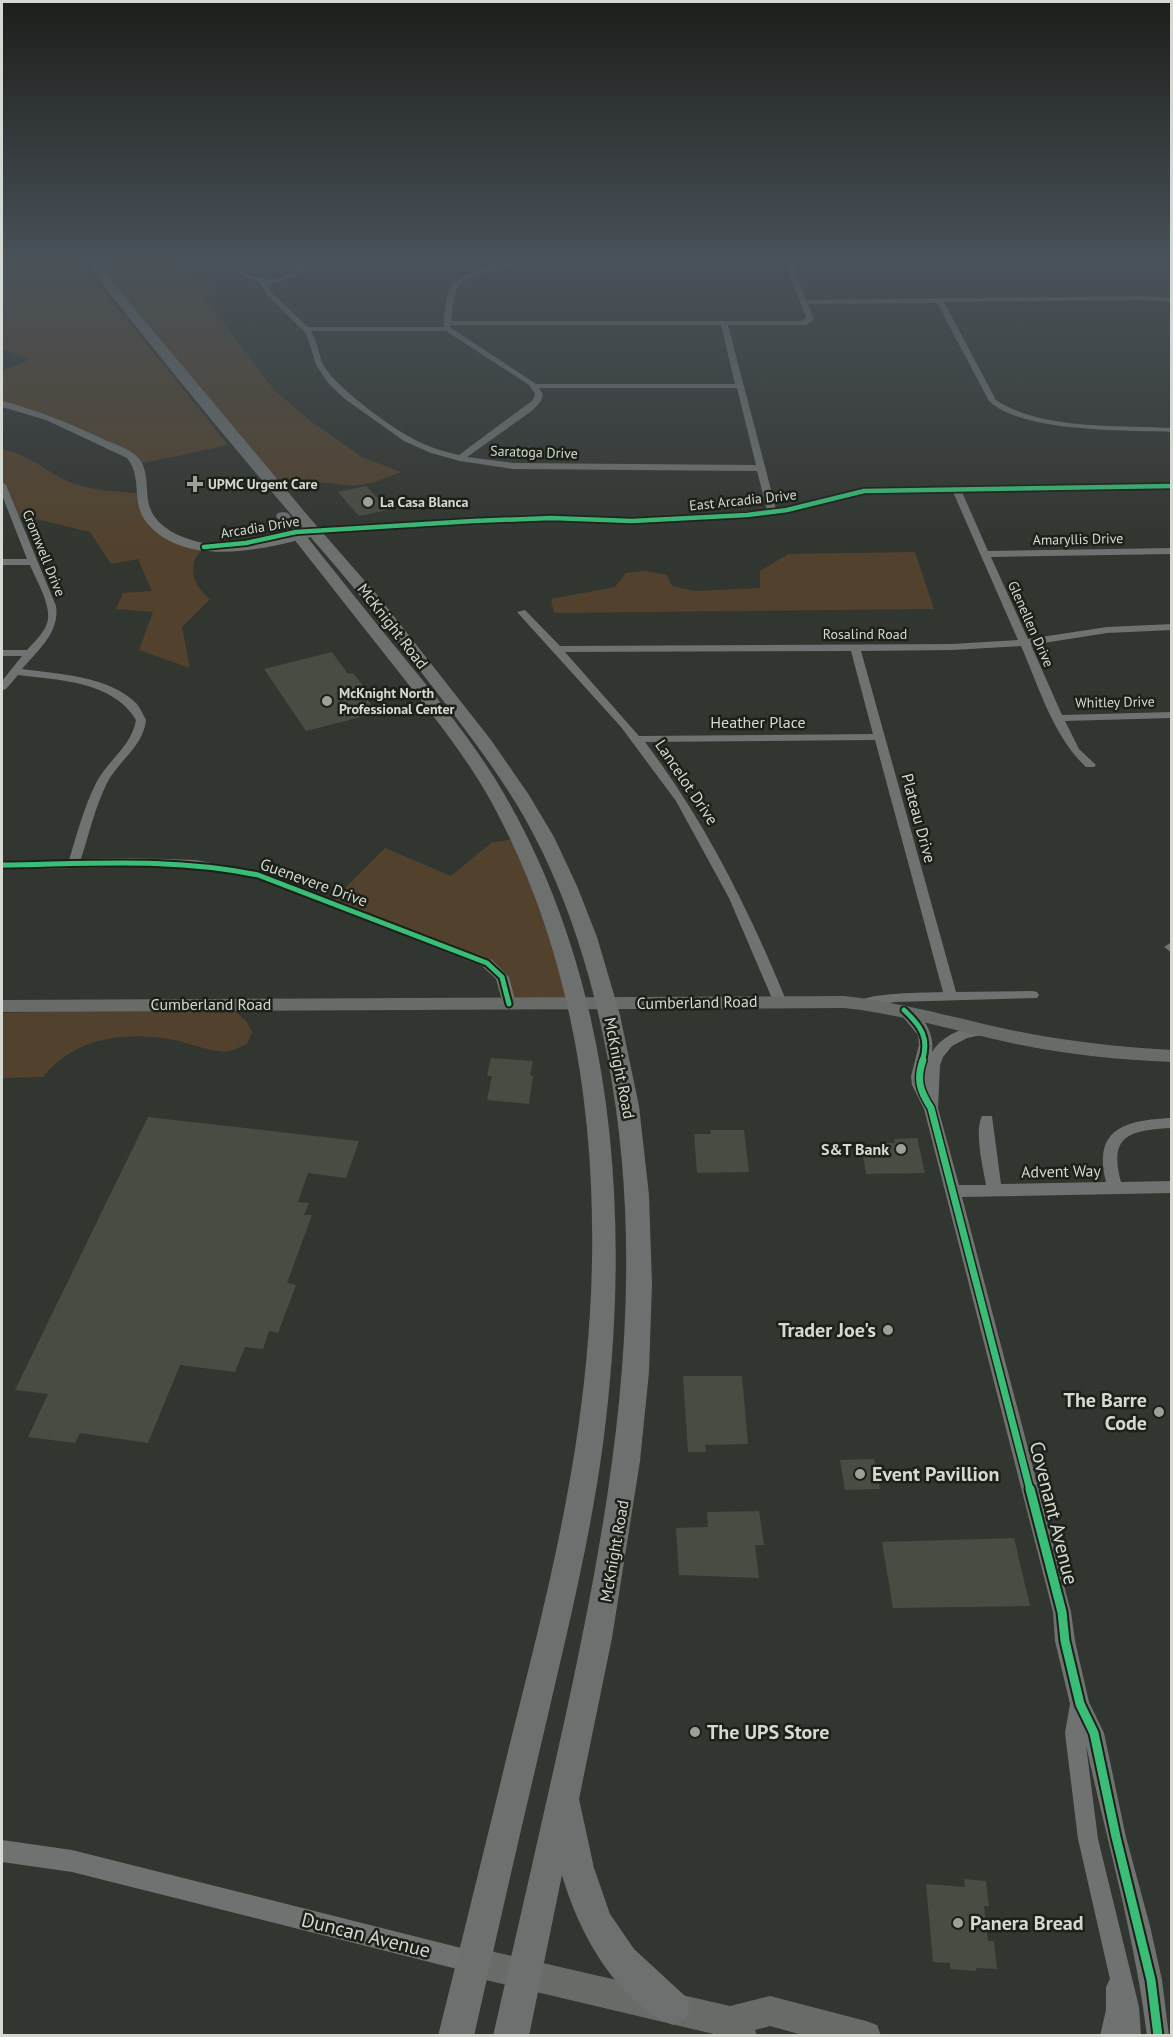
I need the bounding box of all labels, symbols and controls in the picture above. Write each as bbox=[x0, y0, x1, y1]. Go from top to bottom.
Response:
street label: Saratoga Drive bbox=[490, 441, 578, 463]
marker: UPMC Urgent Care bbox=[186, 475, 204, 493]
place label: UPMC Urgent Care bbox=[208, 475, 318, 493]
street label: East Arcadia Drive bbox=[688, 485, 798, 515]
place label: La Casa Blanca bbox=[380, 493, 469, 511]
marker: La Casa Blanca bbox=[361, 495, 375, 509]
street label: Cromwell Drive bbox=[18, 507, 70, 599]
street label: Arcadia Drive bbox=[219, 512, 301, 542]
street label: Amaryllis Drive bbox=[1032, 529, 1124, 549]
street label: Glenellen Drive bbox=[1004, 578, 1058, 670]
street label: McKnight Road bbox=[353, 579, 433, 673]
street label: Rosalind Road bbox=[823, 625, 907, 643]
place label: McKnight North Professional Center bbox=[339, 684, 455, 718]
street label: Whitley Drive bbox=[1075, 692, 1155, 712]
marker: McKnight North Professional Center bbox=[320, 694, 334, 708]
street label: Heather Place bbox=[710, 712, 806, 732]
street label: Lancelot Drive bbox=[651, 736, 723, 828]
street label: Plateau Drive bbox=[897, 771, 941, 865]
street label: Guenevere Drive bbox=[258, 853, 370, 911]
street label: Cumberland Road bbox=[636, 991, 758, 1013]
street label: Cumberland Road bbox=[151, 994, 271, 1014]
street label: McKnight Road bbox=[600, 1015, 640, 1121]
place label: S&T Bank bbox=[821, 1139, 889, 1159]
marker: S&T Bank bbox=[894, 1142, 908, 1156]
street label: Advent Way bbox=[1021, 1160, 1102, 1182]
place label: Trader Joe's bbox=[778, 1317, 876, 1343]
marker: Trader Joe's bbox=[881, 1323, 895, 1337]
place label: The Barre Code bbox=[1064, 1387, 1147, 1436]
marker: The Barre Code bbox=[1152, 1405, 1166, 1419]
street label: Covenant Avenue bbox=[1024, 1439, 1084, 1587]
place label: Event Pavillion bbox=[872, 1461, 999, 1487]
marker: Event Pavillion bbox=[853, 1467, 867, 1481]
street label: McKnight Road bbox=[595, 1498, 633, 1604]
place label: The UPS Store bbox=[707, 1719, 830, 1745]
marker: The UPS Store bbox=[688, 1725, 702, 1739]
street label: Duncan Avenue bbox=[299, 1906, 433, 1964]
place label: Panera Bread bbox=[970, 1910, 1084, 1936]
marker: Panera Bread bbox=[951, 1916, 965, 1930]

